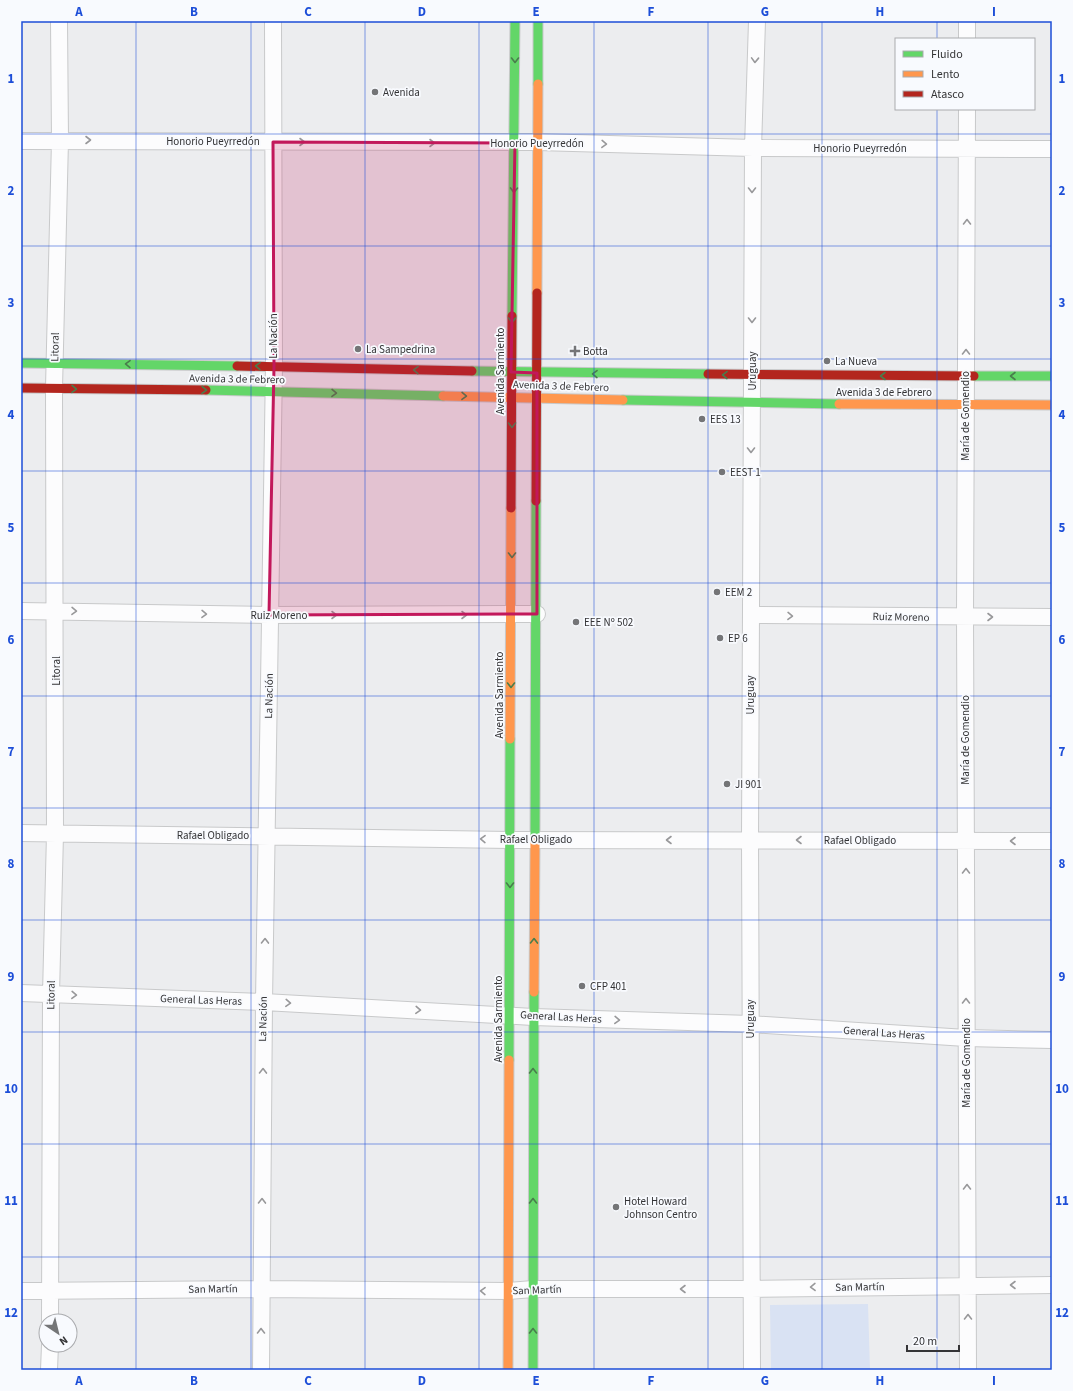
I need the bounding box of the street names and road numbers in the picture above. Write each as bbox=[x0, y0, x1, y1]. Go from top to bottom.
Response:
street label: Honorio Pueyrredón bbox=[166, 134, 260, 149]
street label: Honorio Pueyrredón bbox=[490, 136, 584, 151]
street label: Honorio Pueyrredón bbox=[813, 141, 907, 156]
street label: La Nación bbox=[266, 313, 281, 359]
street label: Avenida Sarmiento bbox=[493, 327, 508, 415]
street label: Litoral bbox=[47, 332, 63, 362]
street label: Uruguay bbox=[745, 351, 760, 391]
street label: Avenida 3 de Febrero bbox=[189, 371, 285, 387]
street label: María de Gomendio bbox=[958, 371, 973, 461]
street label: Avenida 3 de Febrero bbox=[513, 377, 609, 395]
street label: Avenida 3 de Febrero bbox=[836, 385, 932, 400]
street label: Ruiz Moreno bbox=[251, 608, 307, 623]
street label: Ruiz Moreno bbox=[872, 609, 930, 625]
street label: Avenida Sarmiento bbox=[492, 651, 507, 739]
street label: Litoral bbox=[49, 656, 64, 686]
street label: La Nación bbox=[261, 673, 277, 719]
street label: Uruguay bbox=[743, 675, 758, 715]
street label: María de Gomendio bbox=[958, 695, 973, 785]
street label: Rafael Obligado bbox=[177, 828, 249, 843]
street label: Rafael Obligado bbox=[500, 832, 572, 847]
street label: Rafael Obligado bbox=[824, 833, 896, 848]
street label: Avenida Sarmiento bbox=[491, 975, 506, 1063]
street label: Litoral bbox=[43, 980, 59, 1010]
street label: General Las Heras bbox=[160, 991, 243, 1009]
street label: La Nación bbox=[255, 996, 271, 1042]
street label: Uruguay bbox=[743, 999, 758, 1039]
street label: General Las Heras bbox=[520, 1007, 603, 1027]
street label: María de Gomendio bbox=[959, 1018, 974, 1108]
street label: General Las Heras bbox=[843, 1023, 926, 1043]
street label: San Martín bbox=[835, 1279, 885, 1295]
street label: San Martín bbox=[188, 1281, 238, 1297]
street label: San Martín bbox=[512, 1282, 562, 1298]

